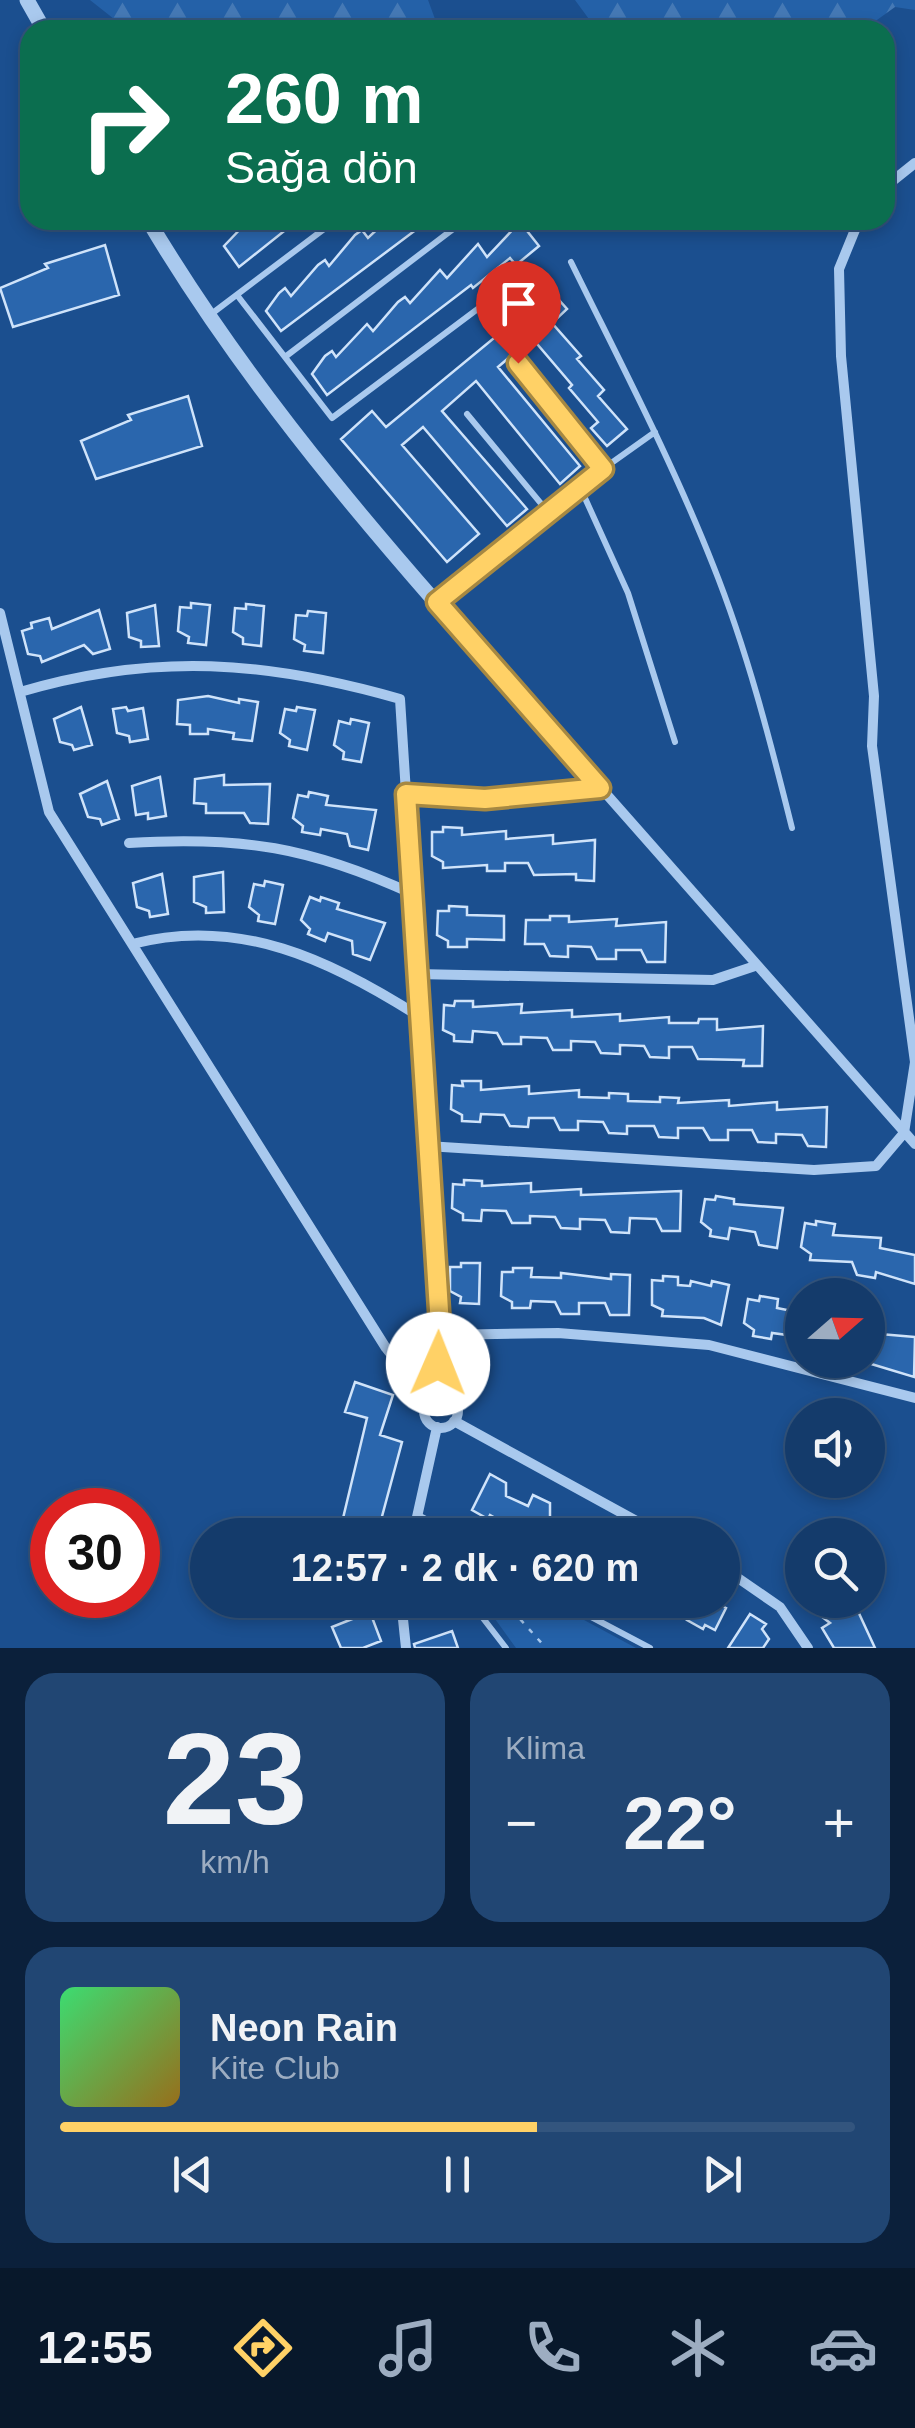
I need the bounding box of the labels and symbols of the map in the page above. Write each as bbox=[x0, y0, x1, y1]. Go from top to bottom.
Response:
pin bbox=[476, 261, 561, 364]
north arrow bbox=[785, 1278, 885, 1378]
position arrow bbox=[386, 1312, 490, 1416]
speed limit sign: 30 bbox=[30, 1488, 160, 1618]

